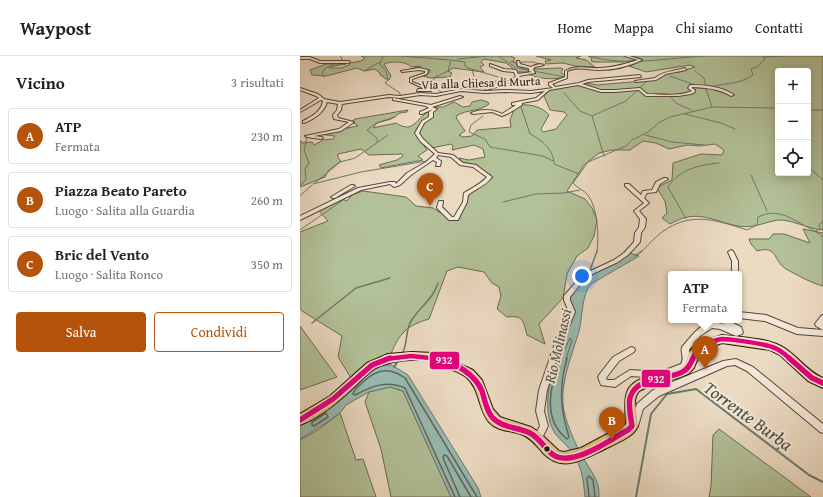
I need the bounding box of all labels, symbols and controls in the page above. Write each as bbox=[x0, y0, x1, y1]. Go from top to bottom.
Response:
text: Waypost bbox=[20, 14, 91, 42]
text: Home bbox=[558, 18, 592, 38]
text: Mappa bbox=[614, 18, 654, 38]
text: Chi siamo bbox=[676, 18, 733, 38]
text: Contatti bbox=[755, 18, 803, 38]
map controls bbox=[775, 68, 811, 176]
button: + bbox=[775, 68, 811, 104]
text: Vicino bbox=[16, 70, 65, 95]
street label: Via alla Chiesa di Murta bbox=[421, 72, 541, 93]
text: 3 risultati bbox=[231, 73, 284, 92]
button: − bbox=[775, 104, 811, 140]
text: ATP bbox=[55, 116, 81, 137]
text: A bbox=[26, 127, 34, 146]
text: 230 m bbox=[251, 127, 283, 146]
text: Fermata bbox=[55, 137, 100, 156]
button: locate bbox=[775, 140, 811, 176]
pin: C bbox=[417, 173, 443, 206]
text: Piazza Beato Pareto bbox=[55, 180, 187, 201]
text: B bbox=[26, 191, 34, 210]
text: 260 m bbox=[251, 191, 283, 210]
text: Luogo · Salita alla Guardia bbox=[55, 201, 195, 220]
text: Bric del Vento bbox=[55, 244, 149, 265]
text: C bbox=[26, 255, 34, 274]
text: 350 m bbox=[251, 255, 283, 274]
text: Luogo · Salita Ronco bbox=[55, 265, 163, 284]
your location bbox=[572, 266, 592, 286]
popup bbox=[668, 271, 742, 323]
text: ATP bbox=[683, 277, 709, 298]
text: Fermata bbox=[683, 298, 727, 317]
water label: Rio Molinassi bbox=[539, 306, 576, 386]
button: Salva bbox=[16, 312, 146, 352]
button: Condividi bbox=[154, 312, 284, 352]
pin: A bbox=[692, 336, 718, 369]
line badge: 932 bbox=[429, 351, 460, 370]
text: 932 bbox=[435, 352, 453, 368]
line badge: 932 bbox=[641, 369, 671, 388]
text: 932 bbox=[647, 371, 665, 387]
water label: Torrente Burba bbox=[698, 374, 799, 458]
pin: B bbox=[599, 407, 625, 440]
unlabelled marker bbox=[542, 444, 552, 454]

